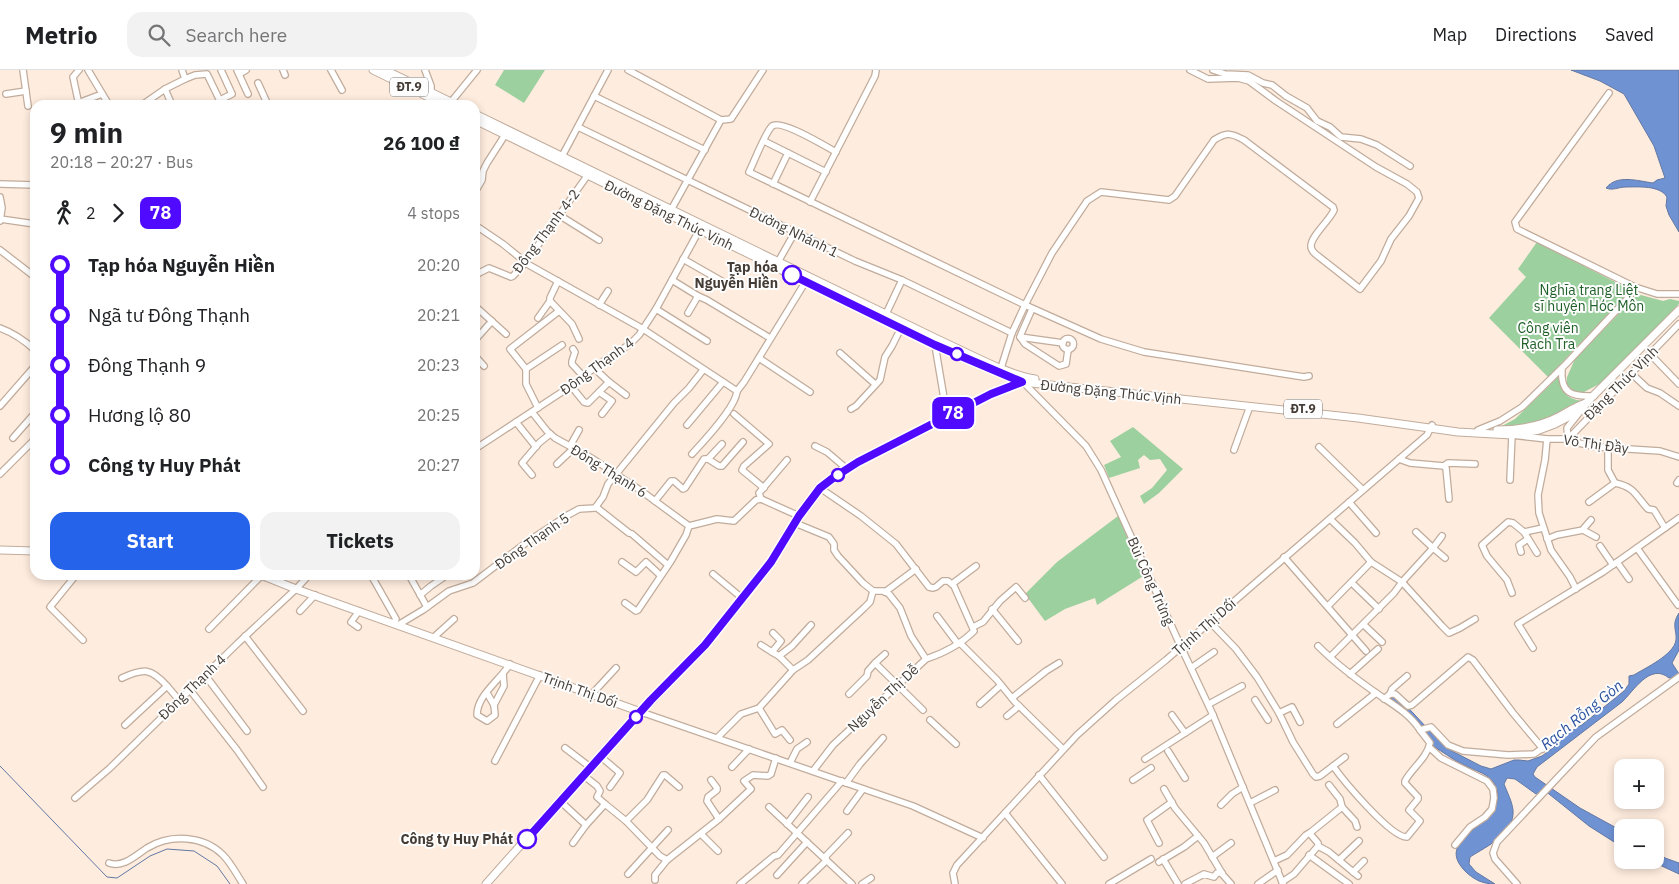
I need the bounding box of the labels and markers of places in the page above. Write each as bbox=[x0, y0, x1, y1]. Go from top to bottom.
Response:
place label: Tạp hóa Nguyễn Hiền bbox=[695, 258, 778, 292]
marker: Tạp hóa Nguyễn Hiền bbox=[782, 265, 802, 285]
unlabelled marker bbox=[950, 347, 964, 361]
unlabelled marker bbox=[831, 468, 845, 482]
unlabelled marker bbox=[629, 710, 643, 724]
marker: Công ty Huy Phát bbox=[517, 829, 537, 849]
place label: Công ty Huy Phát bbox=[400, 830, 513, 848]

